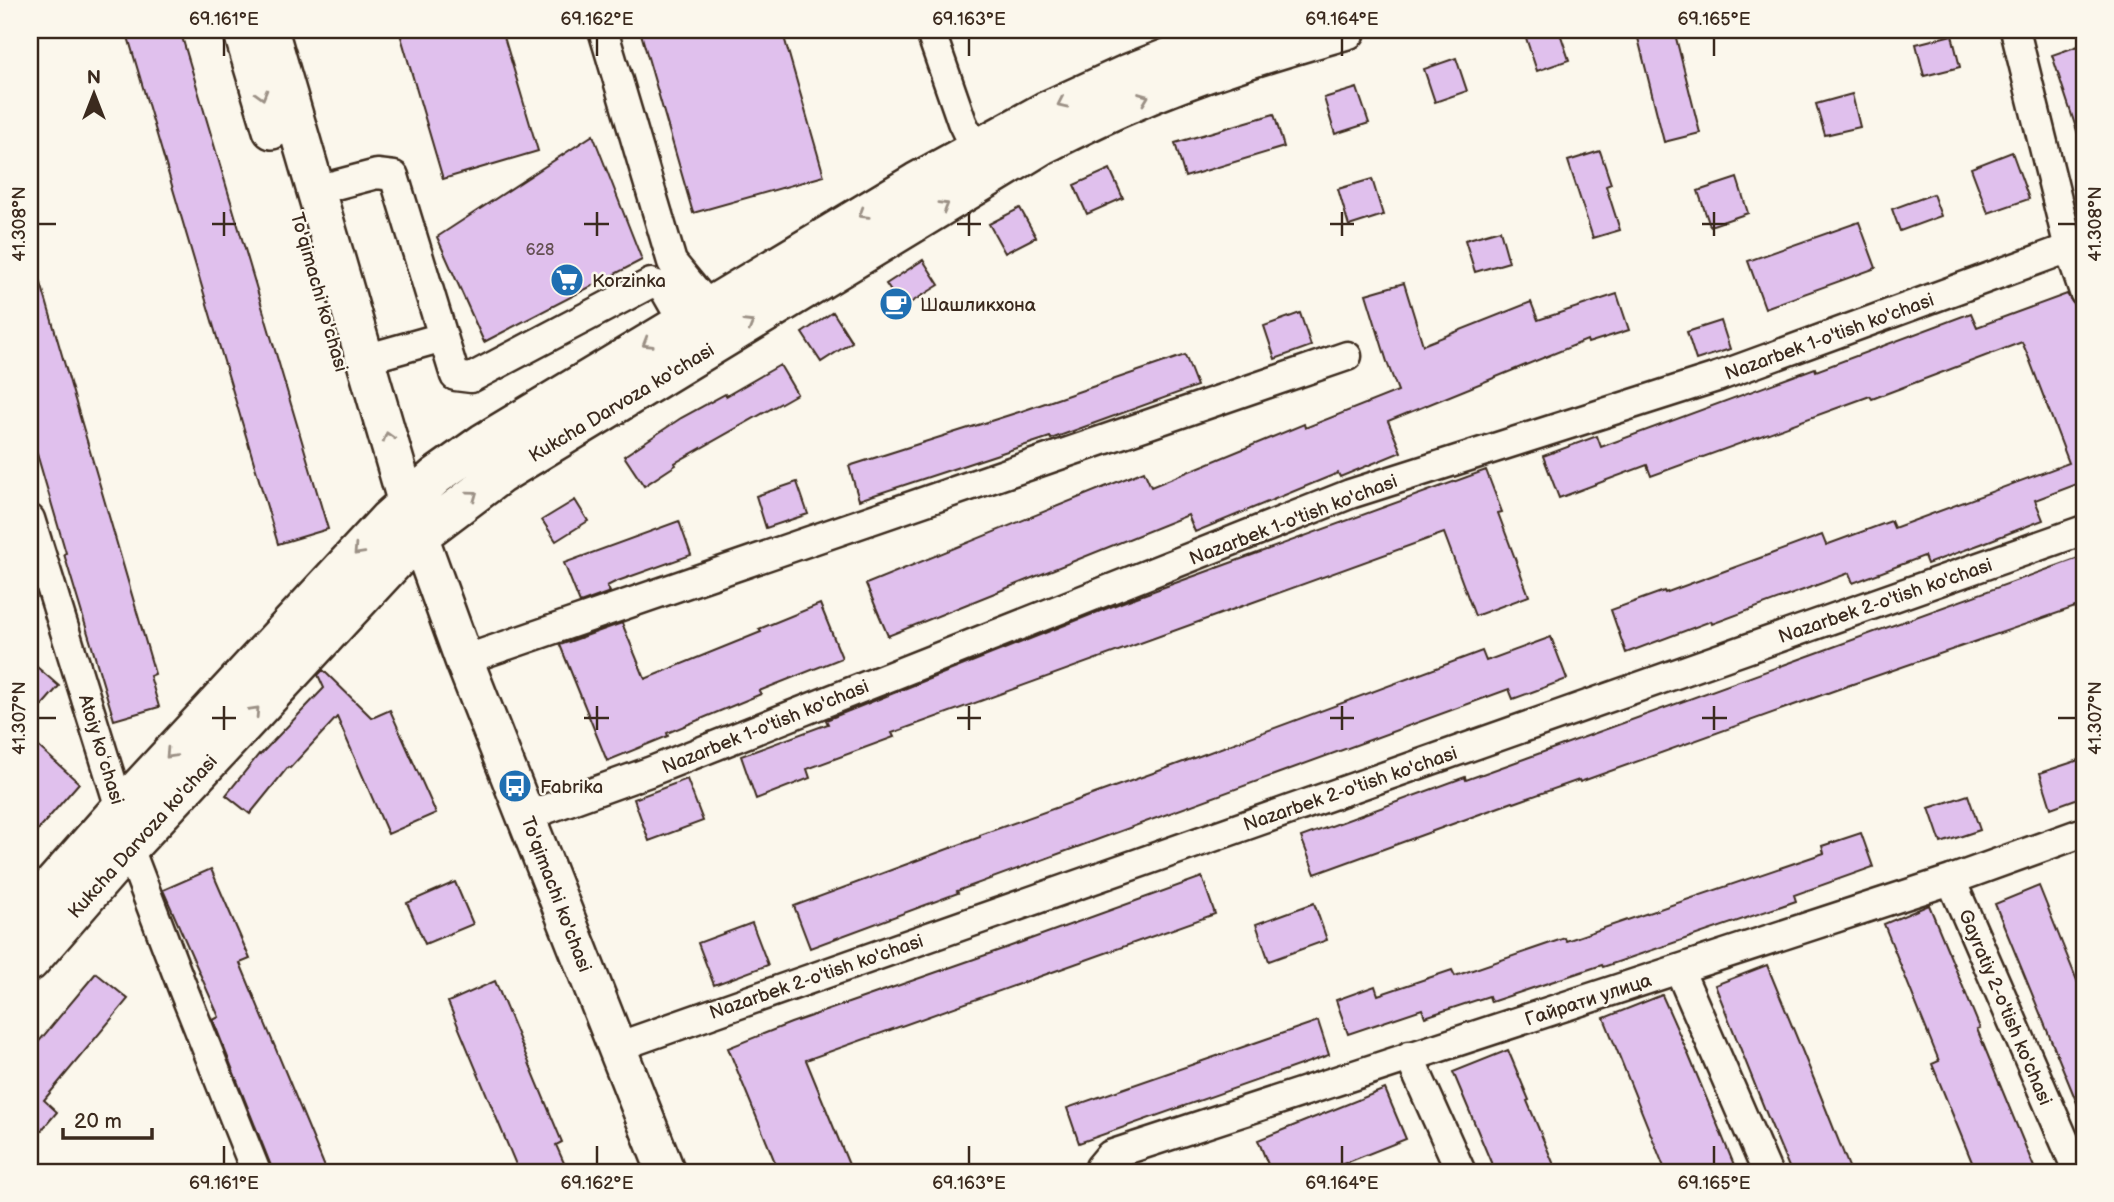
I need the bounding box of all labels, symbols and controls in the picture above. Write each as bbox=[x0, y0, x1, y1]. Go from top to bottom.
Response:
text: 69.161°E bbox=[189, 9, 259, 30]
text: 69.162°E bbox=[560, 9, 634, 30]
text: 69.163°E bbox=[932, 9, 1006, 30]
text: 69.164°E bbox=[1305, 9, 1379, 30]
text: 69.165°E bbox=[1677, 9, 1751, 30]
north arrow bbox=[60, 60, 130, 130]
text: N bbox=[87, 67, 101, 90]
one-way arrow bbox=[253, 89, 268, 101]
one-way arrow bbox=[1137, 92, 1149, 106]
one-way arrow bbox=[1057, 95, 1069, 109]
text: 41.308°N bbox=[9, 186, 30, 262]
text: 41.308°N bbox=[2085, 186, 2106, 262]
one-way arrow bbox=[936, 201, 949, 214]
one-way arrow bbox=[858, 205, 871, 218]
street label: To'qimachi ko'chasi bbox=[285, 210, 352, 375]
house number: 628 bbox=[526, 241, 554, 260]
supermarket icon: Korzinka bbox=[548, 261, 586, 299]
place label: Korzinka bbox=[592, 270, 666, 293]
cafe icon: Шашликхона bbox=[877, 285, 915, 323]
street label: Nazarbek 1-o'tish ko'chasi bbox=[1722, 289, 1937, 386]
place label: Шашликхона bbox=[920, 294, 1036, 317]
one-way arrow bbox=[742, 319, 755, 332]
one-way arrow bbox=[642, 335, 655, 348]
street label: Kukcha Darvoza ko'chasi bbox=[525, 339, 719, 468]
one-way arrow bbox=[381, 432, 396, 444]
street label: Nazarbek 1-o'tish ko'chasi bbox=[1186, 470, 1401, 571]
one-way arrow bbox=[465, 491, 478, 503]
one-way arrow bbox=[354, 543, 367, 556]
street label: Nazarbek 2-o'tish ko'chasi bbox=[1775, 554, 1996, 649]
street label: Nazarbek 1-o'tish ko'chasi bbox=[659, 675, 872, 779]
text: 41.307°N bbox=[9, 681, 30, 755]
text: 41.307°N bbox=[2085, 681, 2106, 755]
street label: Atoiy koʻchasi bbox=[73, 692, 128, 807]
one-way arrow bbox=[247, 706, 260, 719]
street label: Nazarbek 2-o'tish ko'chasi bbox=[1240, 742, 1461, 837]
one-way arrow bbox=[166, 746, 179, 759]
street label: Kukcha Darvoza ko'chasi bbox=[64, 750, 223, 924]
bus stop icon: Fabrika bbox=[496, 767, 534, 805]
place label: Fabrika bbox=[540, 776, 603, 799]
street label: To'qimachi ko'chasi bbox=[515, 813, 596, 976]
street label: Gayratiy 2-o'tish ko'chasi bbox=[1953, 906, 2056, 1109]
street label: Nazarbek 2-o'tish ko'chasi bbox=[706, 930, 927, 1025]
street label: Гайрати улица bbox=[1522, 969, 1655, 1032]
scale bar bbox=[63, 1097, 152, 1141]
text: 20 m bbox=[74, 1109, 122, 1134]
text: 69.161°E bbox=[189, 1173, 259, 1194]
text: 69.162°E bbox=[560, 1173, 634, 1194]
text: 69.163°E bbox=[932, 1173, 1006, 1194]
text: 69.164°E bbox=[1305, 1173, 1379, 1194]
text: 69.165°E bbox=[1677, 1173, 1751, 1194]

